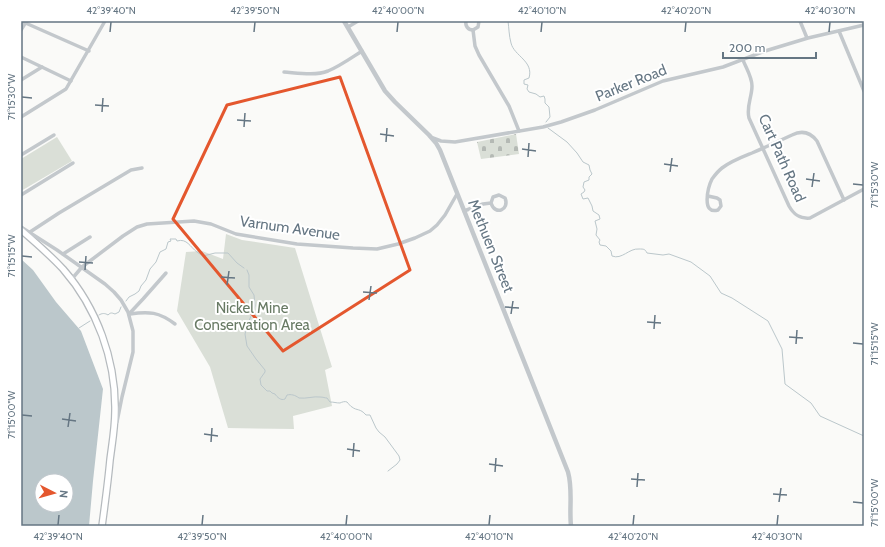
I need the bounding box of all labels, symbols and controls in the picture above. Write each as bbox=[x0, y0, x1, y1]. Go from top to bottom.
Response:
text: 42°39'40"N bbox=[86, 4, 136, 17]
text: 42°39'50"N bbox=[230, 4, 280, 17]
text: 42°40'00"N bbox=[372, 4, 424, 17]
text: 42°40'10"N bbox=[518, 4, 566, 17]
text: 42°40'20"N bbox=[661, 4, 711, 17]
text: 42°40'30"N bbox=[805, 4, 855, 17]
scale bar bbox=[723, 34, 816, 60]
text: 200 m bbox=[729, 40, 765, 55]
street label: Parker Road bbox=[593, 61, 669, 105]
text: 71°15'30"W bbox=[5, 73, 18, 120]
street label: Cart Path Road bbox=[755, 111, 809, 205]
text: 71°15'30"W bbox=[868, 161, 881, 208]
street label: Methuen Street bbox=[464, 197, 518, 295]
street label: Varnum Avenue bbox=[239, 212, 341, 244]
text: 71°15'15"W bbox=[5, 234, 18, 277]
park label: Nickel Mine Conservation Area bbox=[194, 299, 311, 334]
text: 71°15'15"W bbox=[868, 322, 881, 365]
text: 71°15'00"W bbox=[5, 390, 18, 439]
north arrow bbox=[34, 473, 74, 513]
text: 71°15'00"W bbox=[868, 478, 881, 527]
text: N bbox=[57, 489, 71, 499]
text: 42°39'40"N bbox=[33, 530, 83, 543]
text: 42°39'50"N bbox=[177, 530, 227, 543]
text: 42°40'00"N bbox=[320, 530, 372, 543]
text: 42°40'10"N bbox=[465, 530, 513, 543]
text: 42°40'20"N bbox=[608, 530, 658, 543]
text: 42°40'30"N bbox=[752, 530, 802, 543]

